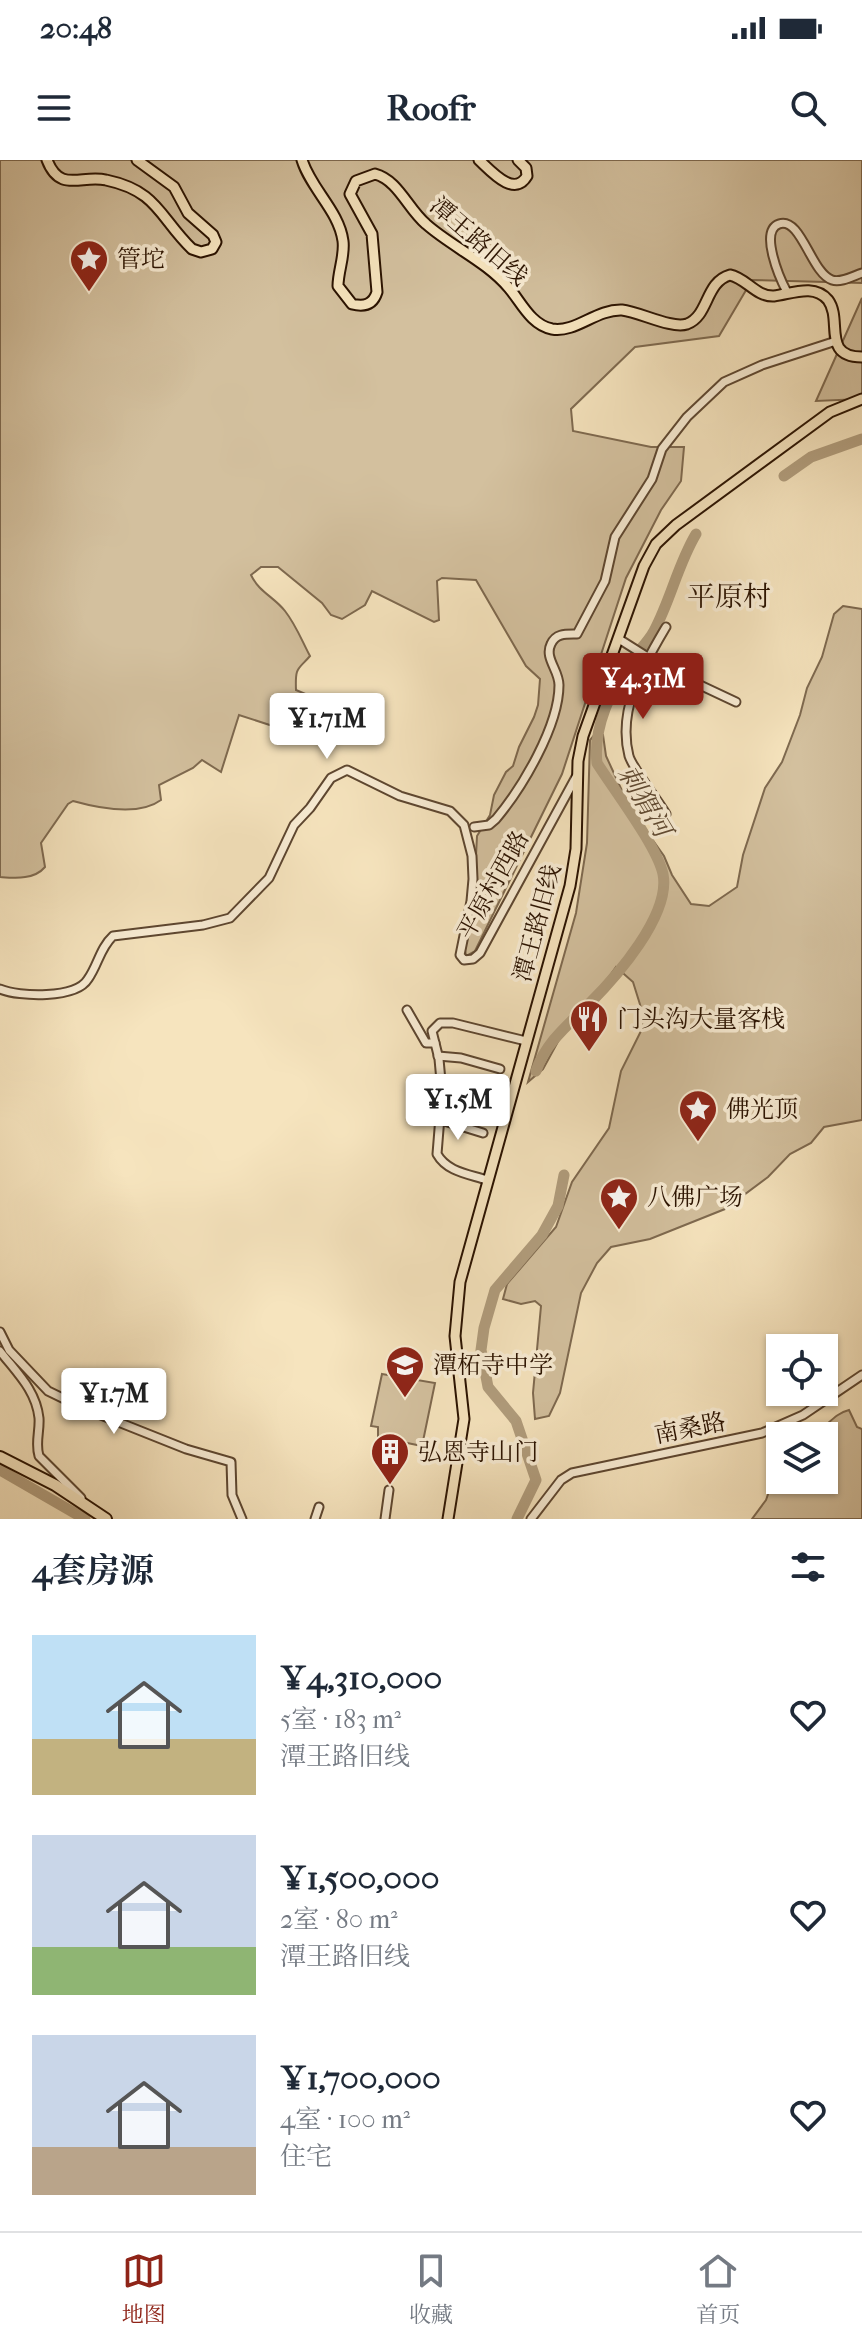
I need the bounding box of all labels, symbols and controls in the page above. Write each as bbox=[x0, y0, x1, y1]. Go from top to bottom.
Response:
text: 20:48 bbox=[40, 11, 112, 46]
icon: menu bbox=[32, 86, 76, 130]
icon: search bbox=[786, 86, 830, 130]
text: Roofr bbox=[386, 87, 476, 129]
street label: 潭王路旧线 bbox=[425, 191, 533, 291]
place icon: 管坨 bbox=[68, 238, 110, 293]
place label: 管坨 bbox=[117, 245, 165, 273]
district label: 平原村 bbox=[687, 580, 771, 613]
pin: ¥4.31M bbox=[578, 653, 708, 721]
text: ¥4.31M bbox=[601, 663, 685, 694]
pin: ¥1.71M bbox=[262, 693, 392, 761]
text: ¥1.71M bbox=[288, 703, 366, 734]
water label: 刺猬河 bbox=[611, 760, 680, 846]
street label: 平原村西路 bbox=[452, 826, 534, 944]
street label: 潭王路旧线 bbox=[508, 861, 566, 985]
restaurant icon: 门头沟大量客栈 bbox=[568, 998, 610, 1053]
place label: 门头沟大量客栈 bbox=[617, 1005, 785, 1033]
pin: ¥1.5M bbox=[402, 1074, 514, 1142]
text: ¥1.5M bbox=[424, 1084, 492, 1115]
place icon: 佛光顶 bbox=[677, 1088, 719, 1143]
place label: 佛光顶 bbox=[726, 1095, 798, 1123]
place icon: 八佛广场 bbox=[598, 1176, 640, 1231]
place label: 八佛广场 bbox=[647, 1183, 743, 1211]
map controls bbox=[766, 1334, 838, 1494]
button: locate bbox=[766, 1334, 838, 1406]
school or university icon: 潭柘寺中学 bbox=[384, 1344, 426, 1399]
place label: 潭柘寺中学 bbox=[433, 1351, 553, 1379]
pin: ¥1.7M bbox=[58, 1368, 170, 1436]
text: ¥1.7M bbox=[79, 1378, 149, 1409]
street label: 南桑路 bbox=[652, 1407, 728, 1449]
button: layers bbox=[766, 1422, 838, 1494]
building icon: 弘恩寺山门 bbox=[369, 1431, 411, 1486]
place label: 弘恩寺山门 bbox=[418, 1438, 538, 1466]
icon: filters bbox=[786, 1545, 830, 1589]
text: 4套房源 bbox=[32, 1551, 154, 1591]
text: ¥4,310,000 bbox=[280, 1658, 442, 1698]
icon: home bbox=[96, 1667, 192, 1763]
icon: heart bbox=[786, 1693, 830, 1737]
text: 5室 · 183 m² bbox=[280, 1704, 401, 1735]
text: 潭王路旧线 bbox=[280, 1741, 410, 1772]
text: ¥1,500,000 bbox=[280, 1858, 440, 1898]
icon: home bbox=[96, 1867, 192, 1963]
icon: heart bbox=[786, 1893, 830, 1937]
text: 2室 · 80 m² bbox=[280, 1904, 398, 1935]
text: 潭王路旧线 bbox=[280, 1941, 410, 1972]
text: ¥1,700,000 bbox=[280, 2058, 441, 2098]
icon: home bbox=[96, 2067, 192, 2163]
icon: heart bbox=[786, 2093, 830, 2137]
text: 4室 · 100 m² bbox=[280, 2104, 410, 2135]
text: 住宅 bbox=[280, 2141, 332, 2172]
tab: 地图 bbox=[122, 2249, 166, 2328]
tab: 收藏 bbox=[409, 2249, 453, 2328]
tab: 首页 bbox=[696, 2249, 740, 2328]

